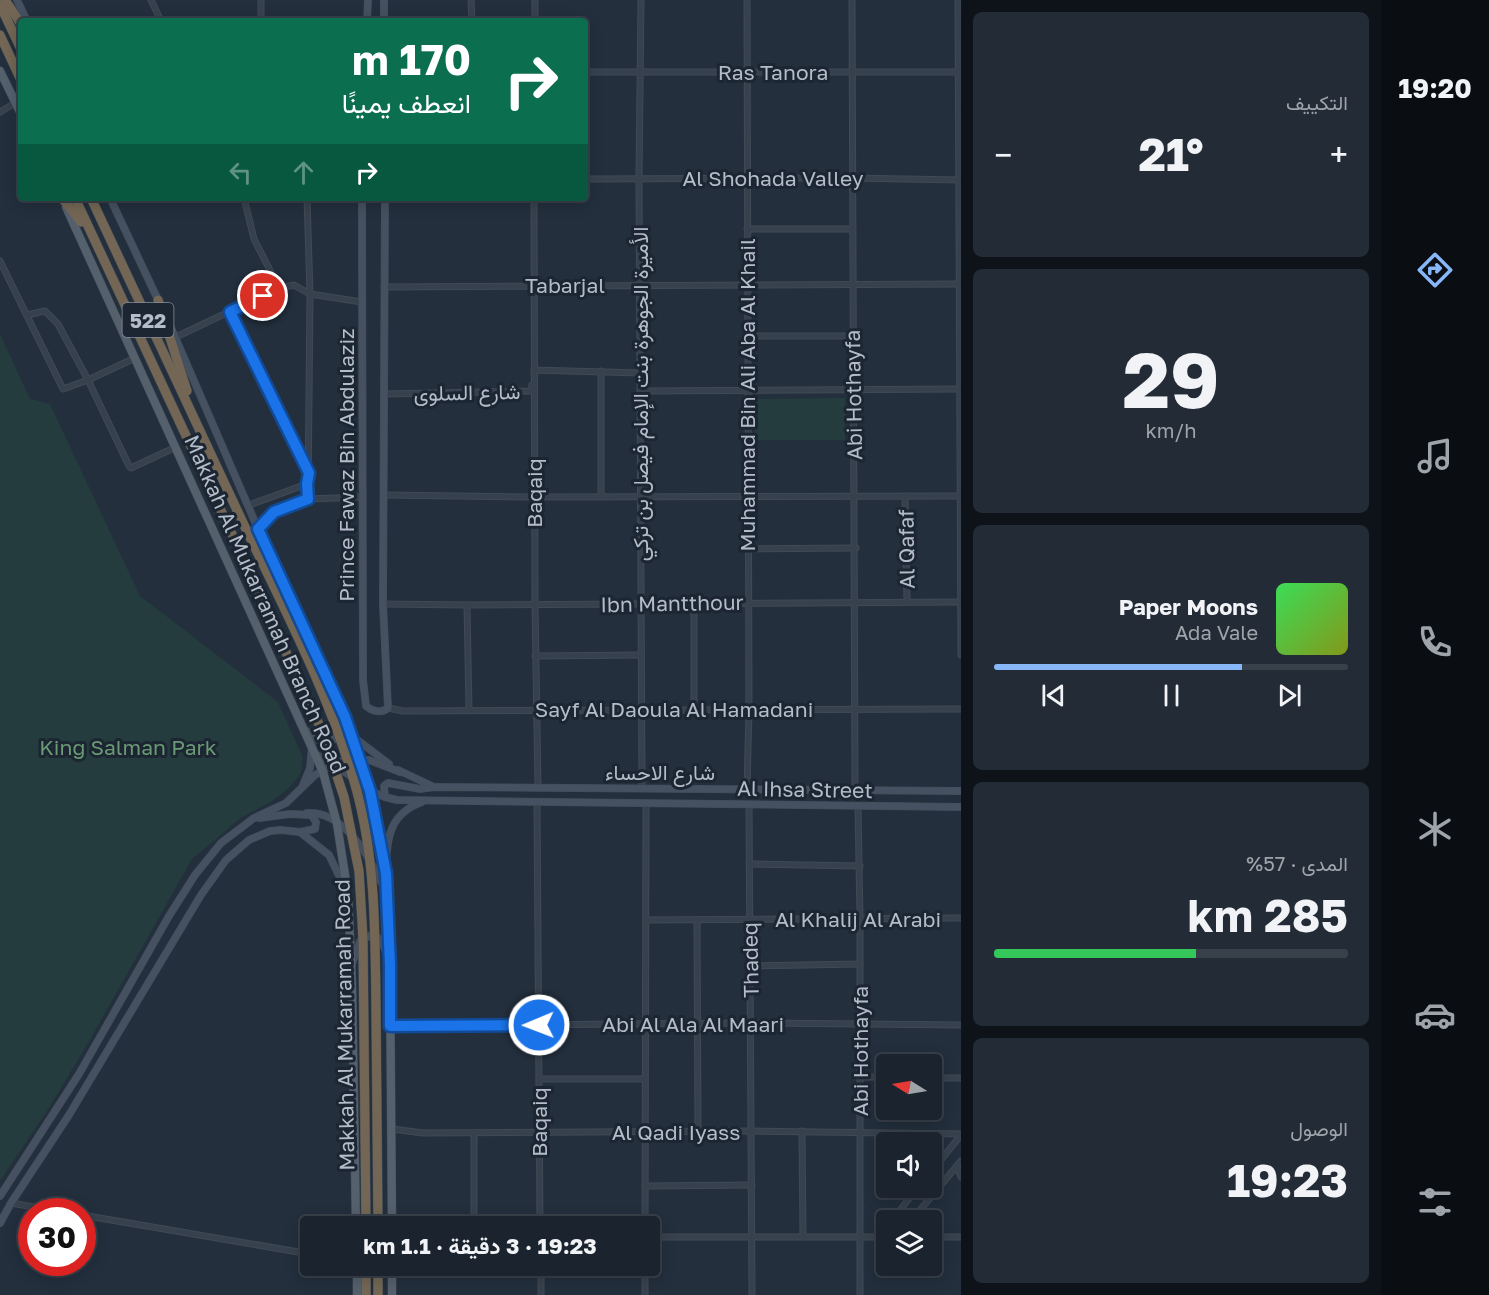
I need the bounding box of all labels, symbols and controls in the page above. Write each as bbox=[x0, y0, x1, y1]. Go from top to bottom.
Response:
text: 170 m bbox=[352, 34, 471, 84]
icon: right bbox=[492, 42, 570, 120]
street label: Ras Tanora bbox=[718, 59, 828, 85]
text: 19:20 bbox=[1398, 72, 1472, 104]
text: انعطف يمينًا bbox=[342, 87, 471, 119]
text: التكييف bbox=[1286, 90, 1348, 114]
text: 21° bbox=[1138, 127, 1204, 181]
text: − bbox=[994, 135, 1012, 174]
text: + bbox=[1330, 135, 1348, 174]
icon: left bbox=[224, 156, 257, 189]
icon: ahead bbox=[287, 156, 320, 189]
icon: right bbox=[350, 156, 383, 189]
street label: Al Shohada Valley bbox=[683, 165, 864, 191]
street label: الأميرة الجوهرة بنت الإمام فيصل بن تركي bbox=[627, 227, 658, 561]
street label: Muhammad Bin Ali Aba Al Khail bbox=[734, 238, 760, 552]
icon: directions bbox=[1414, 249, 1456, 291]
pin bbox=[237, 270, 288, 321]
street label: Tabarjal bbox=[525, 272, 605, 298]
icon: arrive bbox=[246, 279, 279, 312]
road number: 522 bbox=[122, 303, 174, 337]
street label: Prince Fawaz Bin Abdulaziz bbox=[333, 328, 359, 602]
street label: Abi Hothayfa bbox=[839, 330, 867, 460]
text: 29 bbox=[1122, 332, 1220, 425]
street label: شارع السلوى bbox=[413, 378, 521, 408]
text: km/h bbox=[1146, 418, 1196, 442]
street label: Makkah Al Mukarramah Branch Road bbox=[179, 431, 353, 777]
icon: music bbox=[1414, 435, 1456, 477]
street label: Baqaiq bbox=[521, 458, 547, 528]
street label: Al Qafaf bbox=[892, 509, 920, 589]
street label: Ibn Mantthour bbox=[600, 589, 744, 617]
text: Paper Moons bbox=[1119, 593, 1258, 620]
text: Ada Vale bbox=[1175, 620, 1258, 644]
icon: phone bbox=[1414, 621, 1456, 663]
icon: previous bbox=[1037, 679, 1070, 712]
icon: pause bbox=[1155, 679, 1188, 712]
icon: next bbox=[1273, 679, 1306, 712]
street label: Sayf Al Daoula Al Hamadani bbox=[535, 696, 813, 722]
park label: King Salman Park bbox=[39, 734, 217, 760]
street label: شارع الاحساء bbox=[605, 759, 715, 787]
street label: Al Ihsa Street bbox=[737, 775, 873, 803]
icon: climate bbox=[1414, 808, 1456, 850]
text: المدى · 57% bbox=[1246, 851, 1348, 875]
street label: Makkah Al Mukarramah Road bbox=[328, 879, 360, 1171]
text: 285 km bbox=[1188, 888, 1348, 942]
street label: Al Khalij Al Arabi bbox=[775, 906, 941, 932]
street label: Thadeq bbox=[736, 922, 764, 998]
street label: Abi Hothayfa bbox=[847, 986, 873, 1116]
position arrow bbox=[507, 993, 571, 1057]
icon: car bbox=[1414, 994, 1456, 1036]
street label: Abi Al Ala Al Maari bbox=[602, 1011, 784, 1037]
north arrow bbox=[876, 1054, 942, 1120]
map controls bbox=[876, 1054, 942, 1276]
street label: Baqaiq bbox=[526, 1087, 552, 1157]
text: الوصول bbox=[1290, 1116, 1348, 1140]
street label: Al Qadi Iyass bbox=[612, 1119, 740, 1145]
button: sound bbox=[876, 1132, 942, 1198]
text: 19:23 bbox=[1227, 1153, 1348, 1207]
icon: filters bbox=[1414, 1181, 1456, 1223]
speed limit sign: 30 bbox=[18, 1198, 96, 1276]
button: layers bbox=[876, 1210, 942, 1276]
text: 19:23 · 3 دقيقة · 1.1 km bbox=[363, 1232, 597, 1259]

